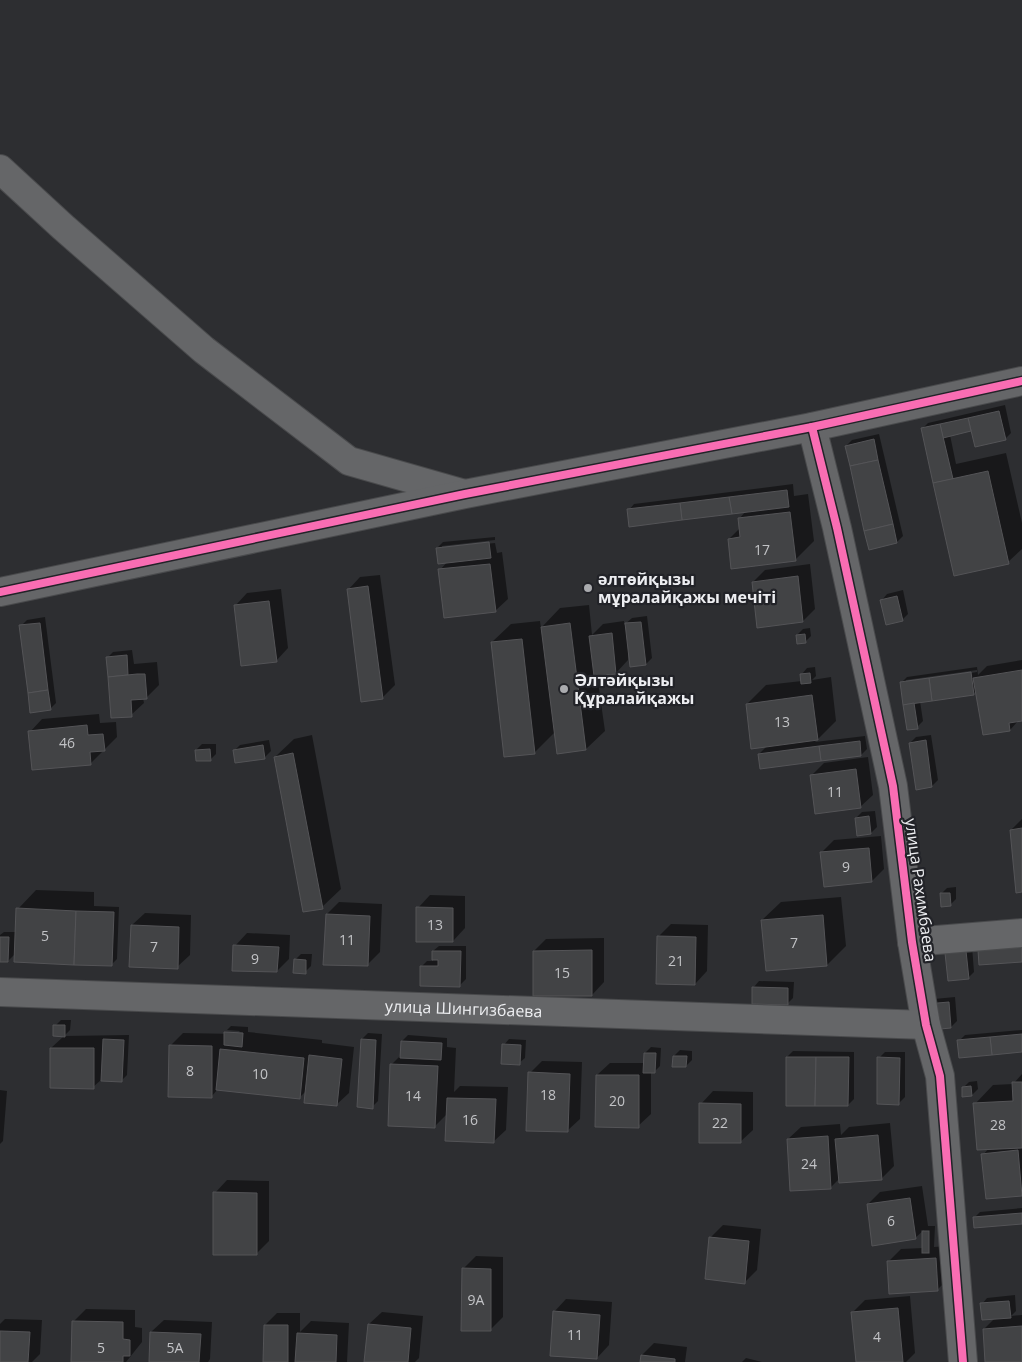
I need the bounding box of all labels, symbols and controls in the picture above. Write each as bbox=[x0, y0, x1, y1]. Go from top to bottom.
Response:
house number: 17 bbox=[754, 540, 770, 559]
place label: әлтөйқызы мұралайқажы мечіті bbox=[598, 568, 776, 608]
marker: әлтөйқызы мұралайқажы мечіті bbox=[582, 582, 594, 594]
place label: Әлтәйқызы Құралайқажы bbox=[574, 669, 694, 709]
marker: Әлтәйқызы Құралайқажы bbox=[558, 683, 570, 695]
house number: 13 bbox=[774, 712, 790, 731]
house number: 46 bbox=[59, 733, 75, 752]
house number: 11 bbox=[827, 782, 843, 801]
street label: улица Рахимбаева bbox=[900, 817, 942, 963]
house number: 9 bbox=[842, 857, 850, 876]
house number: 13 bbox=[427, 915, 443, 934]
house number: 5 bbox=[41, 926, 49, 945]
house number: 11 bbox=[339, 930, 355, 949]
house number: 7 bbox=[790, 933, 798, 952]
house number: 7 bbox=[150, 937, 158, 956]
house number: 9 bbox=[251, 949, 259, 968]
house number: 21 bbox=[668, 951, 684, 970]
house number: 15 bbox=[554, 963, 570, 982]
street label: улица Шингизбаева bbox=[385, 995, 543, 1022]
house number: 8 bbox=[186, 1061, 194, 1080]
house number: 10 bbox=[252, 1064, 268, 1083]
house number: 18 bbox=[540, 1085, 556, 1104]
house number: 14 bbox=[405, 1086, 421, 1105]
house number: 20 bbox=[609, 1091, 625, 1110]
house number: 16 bbox=[462, 1110, 478, 1129]
house number: 22 bbox=[712, 1113, 728, 1132]
house number: 28 bbox=[990, 1115, 1006, 1134]
house number: 24 bbox=[801, 1154, 817, 1173]
house number: 6 bbox=[887, 1211, 895, 1230]
house number: 9А bbox=[468, 1290, 485, 1309]
house number: 11 bbox=[567, 1325, 583, 1344]
house number: 4 bbox=[873, 1327, 881, 1346]
house number: 5 bbox=[97, 1338, 105, 1357]
house number: 5А bbox=[167, 1338, 184, 1357]

